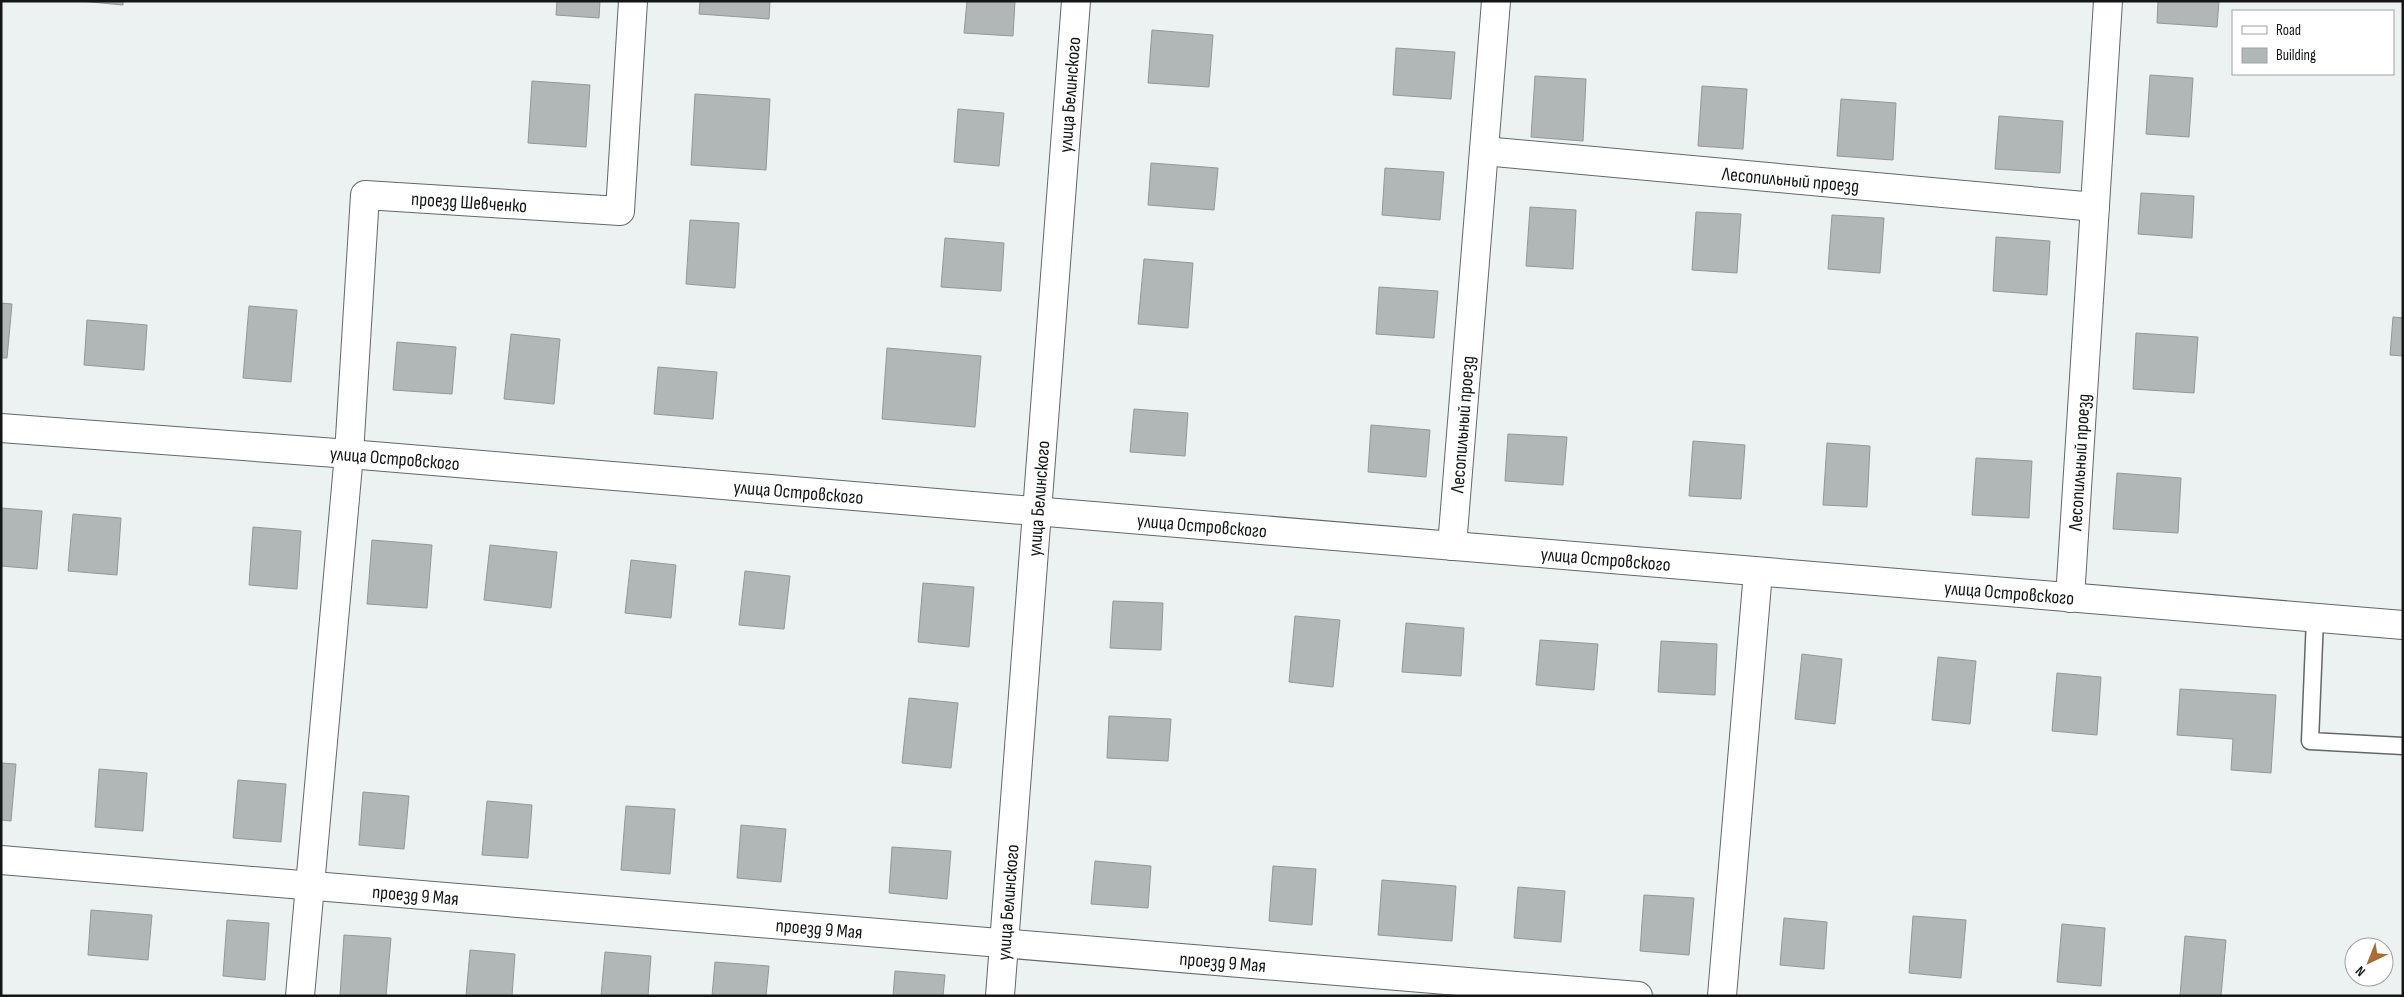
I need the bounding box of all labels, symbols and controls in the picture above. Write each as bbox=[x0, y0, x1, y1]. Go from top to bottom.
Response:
legend bbox=[2232, 10, 2394, 75]
text: Road bbox=[2276, 21, 2301, 40]
street label: улица Белинского bbox=[1054, 36, 1086, 153]
text: Building bbox=[2276, 46, 2316, 65]
street label: Лесопильный проезд bbox=[1720, 163, 1860, 198]
street label: проезд Шевченко bbox=[410, 188, 528, 218]
street label: Лесопильный проезд bbox=[1446, 355, 1480, 495]
street label: Лесопильный проезд bbox=[2064, 393, 2096, 533]
street label: улица Белинского bbox=[1024, 440, 1055, 557]
street label: улица Островского bbox=[329, 443, 461, 476]
street label: улица Островского bbox=[732, 476, 864, 510]
street label: улица Островского bbox=[1136, 510, 1268, 543]
street label: улица Островского bbox=[1540, 543, 1671, 577]
street label: улица Островского bbox=[1943, 577, 2075, 611]
street label: улица Белинского bbox=[993, 844, 1025, 961]
street label: проезд 9 Мая bbox=[371, 881, 460, 911]
street label: проезд 9 Мая bbox=[775, 914, 863, 945]
north arrow bbox=[2344, 937, 2394, 987]
street label: проезд 9 Мая bbox=[1178, 948, 1267, 978]
text: N bbox=[2352, 962, 2369, 980]

